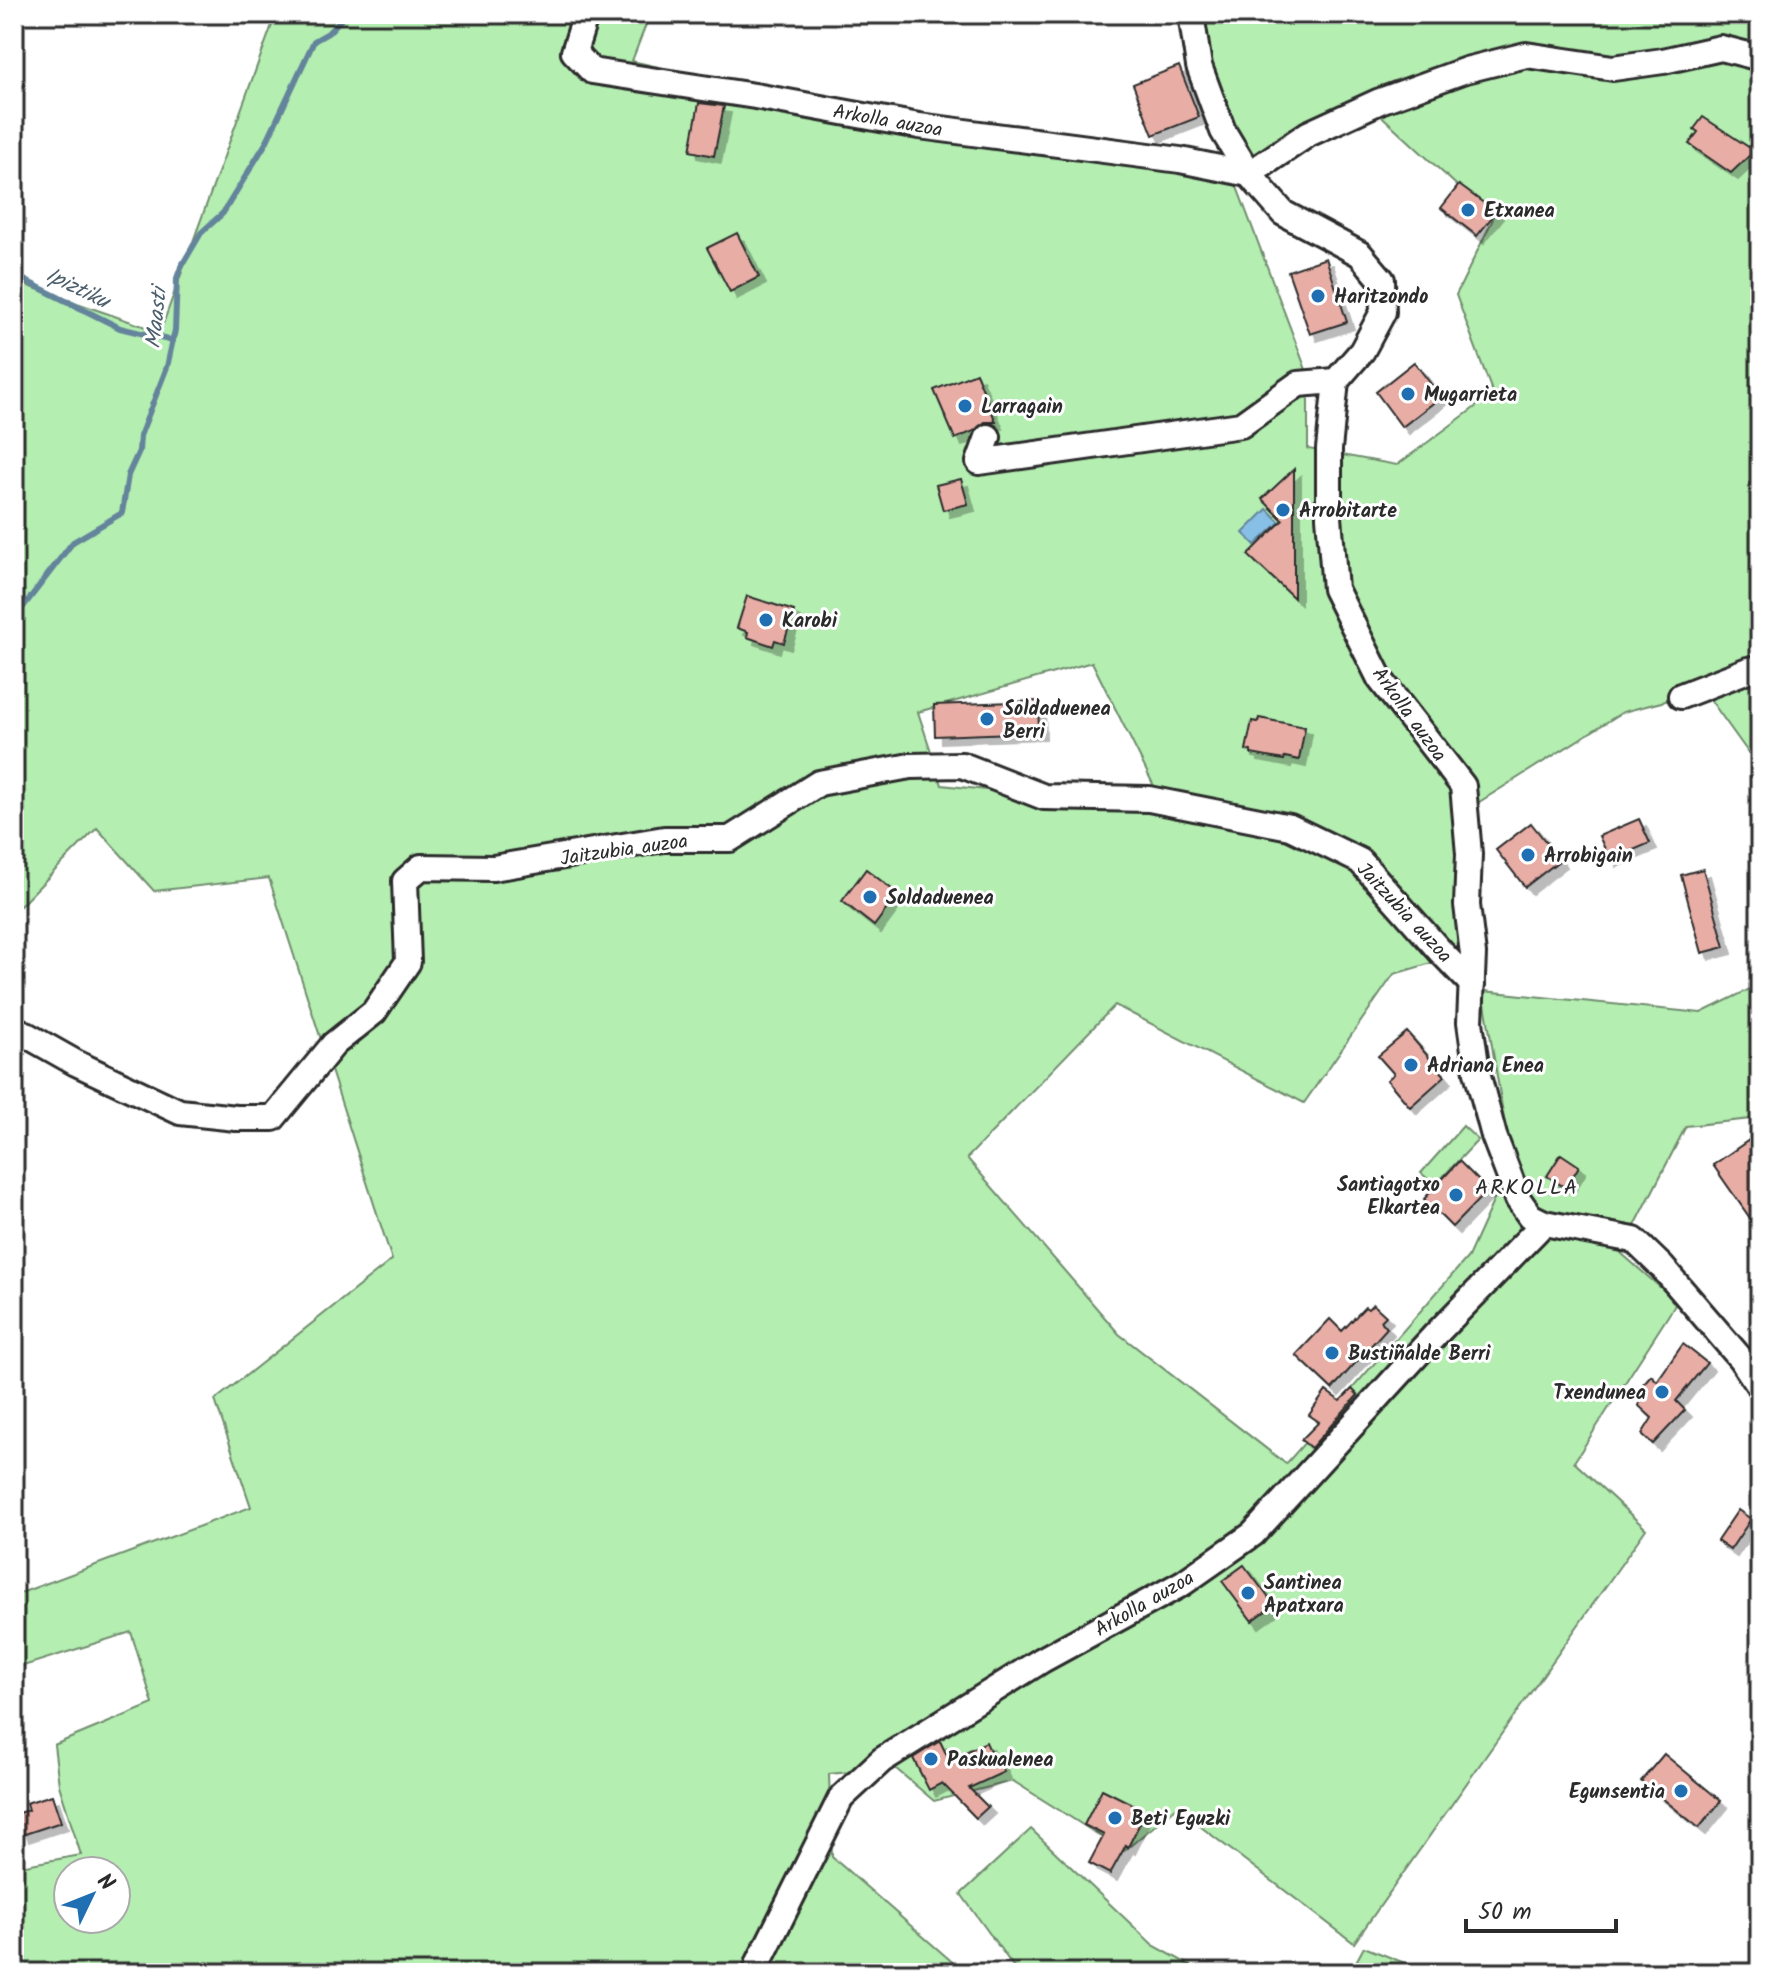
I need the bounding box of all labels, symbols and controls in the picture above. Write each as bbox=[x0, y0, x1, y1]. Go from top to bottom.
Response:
street label: Arkolla auzoa bbox=[830, 97, 945, 147]
place label: Etxanea bbox=[1484, 196, 1555, 228]
marker: Etxanea bbox=[1459, 201, 1477, 219]
water label: Ipiztiku bbox=[39, 259, 117, 321]
water label: Maasti bbox=[137, 281, 179, 350]
place label: Haritzondo bbox=[1334, 282, 1428, 314]
marker: Haritzondo bbox=[1309, 287, 1327, 305]
place label: Mugarrieta bbox=[1424, 380, 1517, 412]
marker: Mugarrieta bbox=[1399, 385, 1417, 403]
place label: Larragain bbox=[981, 392, 1063, 424]
marker: Larragain bbox=[956, 397, 974, 415]
place label: Arrobitarte bbox=[1299, 496, 1397, 528]
marker: Arrobitarte bbox=[1274, 501, 1292, 519]
place label: Karobi bbox=[782, 606, 838, 638]
marker: Karobi bbox=[757, 611, 775, 629]
street label: Arkolla auzoa bbox=[1363, 661, 1454, 769]
place label: Soldaduenea Berri bbox=[1003, 694, 1111, 749]
marker: Soldaduenea Berri bbox=[978, 710, 996, 728]
street label: Jaitzubia auzoa bbox=[558, 826, 690, 876]
place label: Arrobigain bbox=[1544, 841, 1633, 873]
marker: Arrobigain bbox=[1519, 846, 1537, 864]
street label: Jaitzubia auzoa bbox=[1348, 855, 1459, 971]
place label: Soldaduenea bbox=[886, 883, 994, 915]
marker: Soldaduenea bbox=[861, 888, 879, 906]
place label: Adriana Enea bbox=[1427, 1051, 1544, 1083]
marker: Adriana Enea bbox=[1402, 1056, 1420, 1074]
place label: Santiagotxo Elkartea bbox=[1337, 1170, 1440, 1225]
district label: ARKOLLA bbox=[1475, 1171, 1579, 1206]
marker: Santiagotxo Elkartea bbox=[1447, 1186, 1465, 1204]
place label: Bustiñalde Berri bbox=[1348, 1339, 1491, 1371]
marker: Bustiñalde Berri bbox=[1323, 1344, 1341, 1362]
place label: Txendunea bbox=[1553, 1378, 1646, 1410]
marker: Txendunea bbox=[1653, 1383, 1671, 1401]
street label: Arkolla auzoa bbox=[1089, 1563, 1201, 1646]
place label: Santinea Apatxara bbox=[1264, 1568, 1344, 1623]
marker: Santinea Apatxara bbox=[1239, 1584, 1257, 1602]
place label: Paskualenea bbox=[947, 1745, 1053, 1777]
marker: Paskualenea bbox=[922, 1750, 940, 1768]
place label: Egunsentia bbox=[1569, 1777, 1665, 1809]
marker: Egunsentia bbox=[1672, 1782, 1690, 1800]
place label: Beti Eguzki bbox=[1131, 1804, 1231, 1836]
marker: Beti Eguzki bbox=[1106, 1809, 1124, 1827]
north arrow bbox=[52, 1855, 132, 1935]
text: N bbox=[87, 1866, 122, 1900]
scale bar bbox=[1466, 1883, 1616, 1933]
text: 50 m bbox=[1478, 1893, 1532, 1932]

